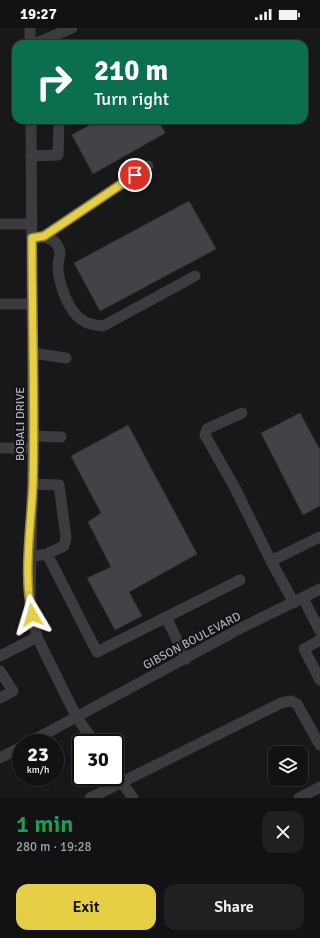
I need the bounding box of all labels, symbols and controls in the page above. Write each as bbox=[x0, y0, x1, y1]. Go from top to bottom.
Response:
text: 19:27 bbox=[20, 5, 57, 23]
text: 210 m bbox=[94, 54, 168, 88]
icon: right bbox=[28, 56, 80, 108]
text: Turn right bbox=[94, 88, 169, 110]
pin bbox=[118, 158, 152, 192]
icon: arrive bbox=[124, 164, 146, 186]
street label: BOBALI DRIVE bbox=[13, 387, 28, 461]
position arrow bbox=[11, 594, 53, 636]
street label: GIBSON BOULEVARD bbox=[141, 609, 244, 673]
speed limit sign: 30 bbox=[72, 734, 124, 786]
text: 23 bbox=[27, 742, 49, 767]
map controls bbox=[268, 746, 308, 786]
button: layers bbox=[268, 746, 308, 786]
text: km/h bbox=[27, 764, 49, 776]
text: 1 min bbox=[16, 809, 73, 839]
button: close bbox=[262, 811, 304, 853]
text: 280 m · 19:28 bbox=[16, 839, 92, 855]
button: Exit bbox=[16, 884, 156, 930]
button: Share bbox=[164, 884, 304, 930]

